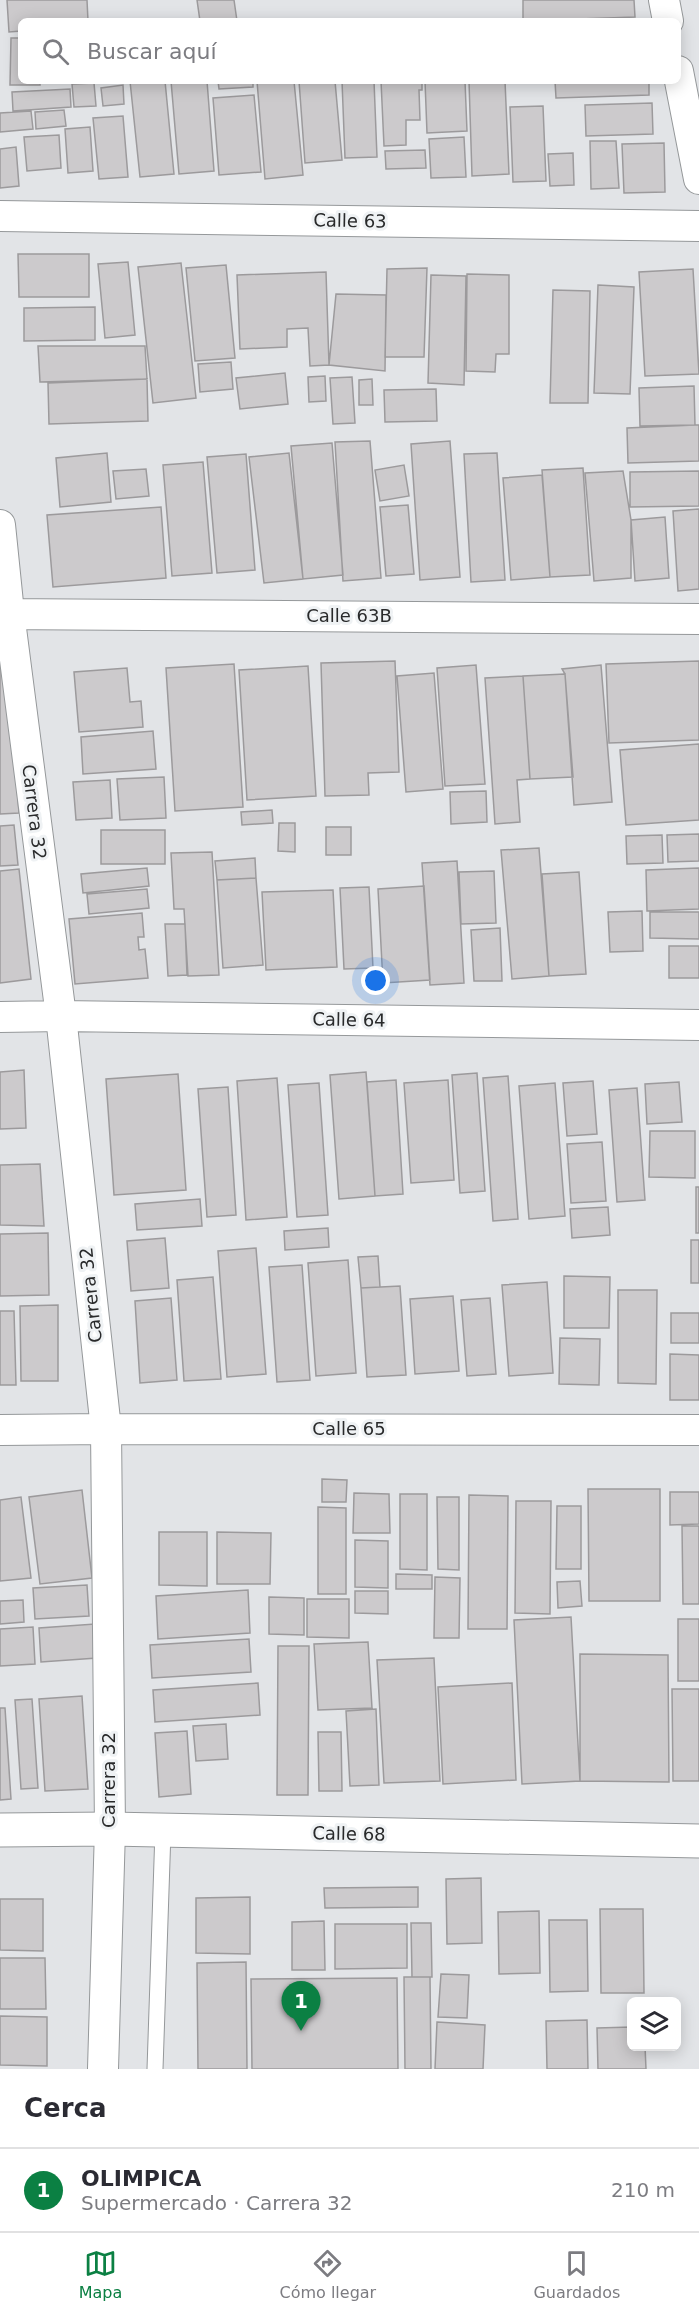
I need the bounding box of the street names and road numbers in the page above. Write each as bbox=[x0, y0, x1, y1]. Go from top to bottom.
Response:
street label: Calle 63 bbox=[313, 209, 387, 232]
street label: Calle 63B bbox=[306, 605, 392, 626]
street label: Carrera 32 bbox=[18, 763, 51, 861]
street label: Calle 64 bbox=[312, 1008, 386, 1031]
street label: Carrera 32 bbox=[75, 1246, 106, 1344]
street label: Calle 65 bbox=[312, 1418, 386, 1439]
street label: Carrera 32 bbox=[98, 1732, 119, 1828]
street label: Calle 68 bbox=[312, 1822, 386, 1845]

